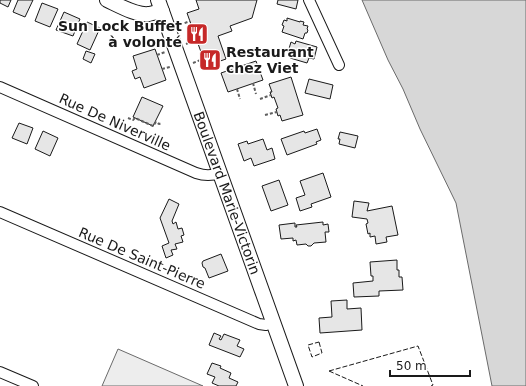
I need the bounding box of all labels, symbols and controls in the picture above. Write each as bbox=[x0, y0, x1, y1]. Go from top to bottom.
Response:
place label: Sun Lock Buffet à volonté bbox=[58, 18, 182, 50]
restaurant icon: Sun Lock Buffet à volonté bbox=[184, 21, 210, 47]
place label: Restaurant chez Viet bbox=[226, 44, 314, 76]
restaurant icon: Restaurant chez Viet bbox=[197, 47, 223, 73]
street label: Rue De Niverville bbox=[57, 90, 173, 154]
street label: Boulevard Marie-Victorin bbox=[191, 109, 263, 277]
street label: Rue De Saint-Pierre bbox=[76, 224, 208, 292]
scale bar bbox=[390, 352, 470, 378]
text: 50 m bbox=[396, 359, 427, 373]

